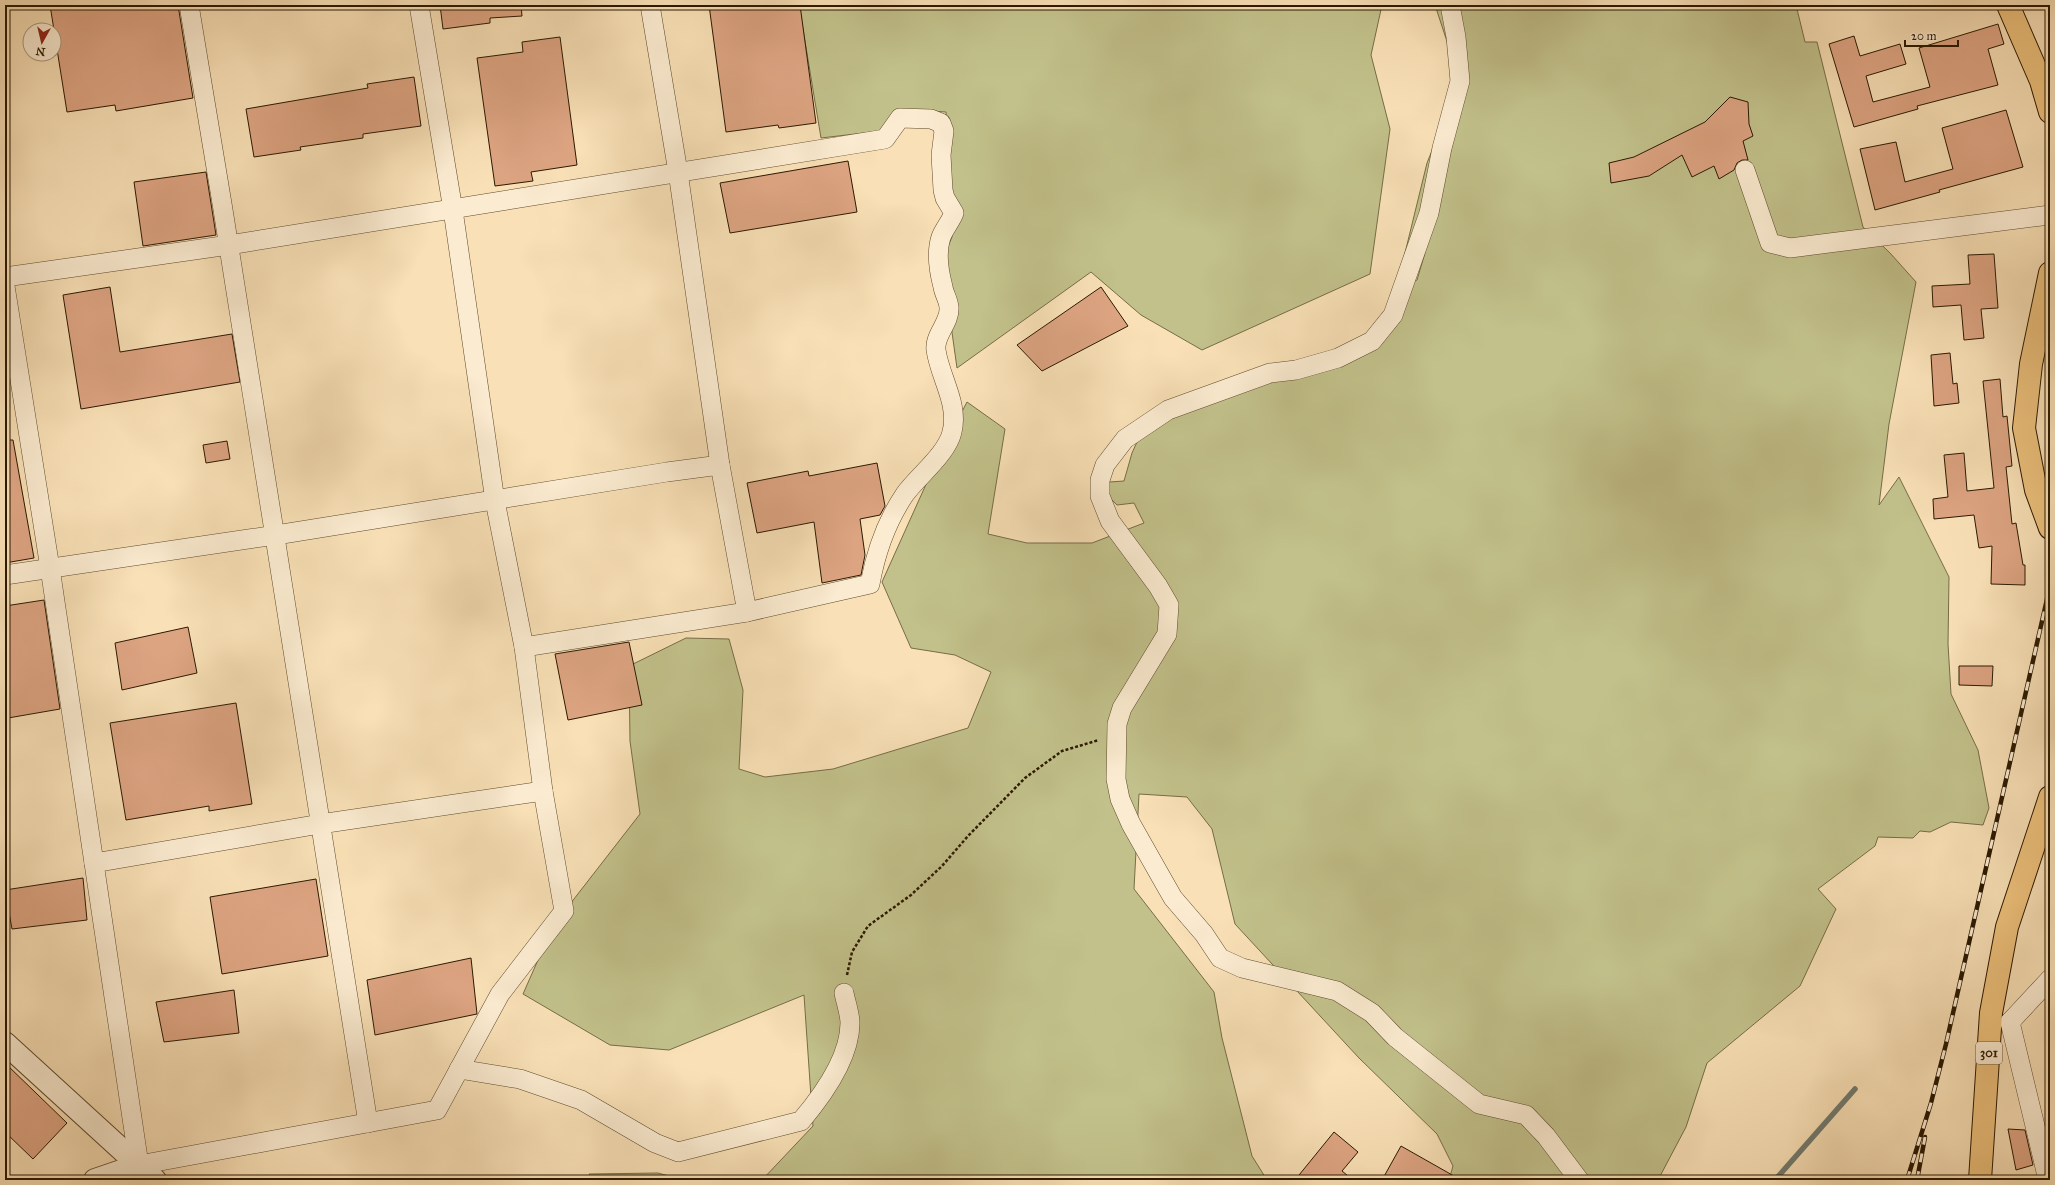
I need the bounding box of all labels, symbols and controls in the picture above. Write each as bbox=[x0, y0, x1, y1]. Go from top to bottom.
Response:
north arrow bbox=[22, 22, 62, 62]
scale bar bbox=[1905, 22, 1958, 48]
text: 20 m bbox=[1911, 29, 1937, 43]
text: N bbox=[34, 44, 46, 58]
road number: 301 bbox=[1976, 1042, 2002, 1064]

